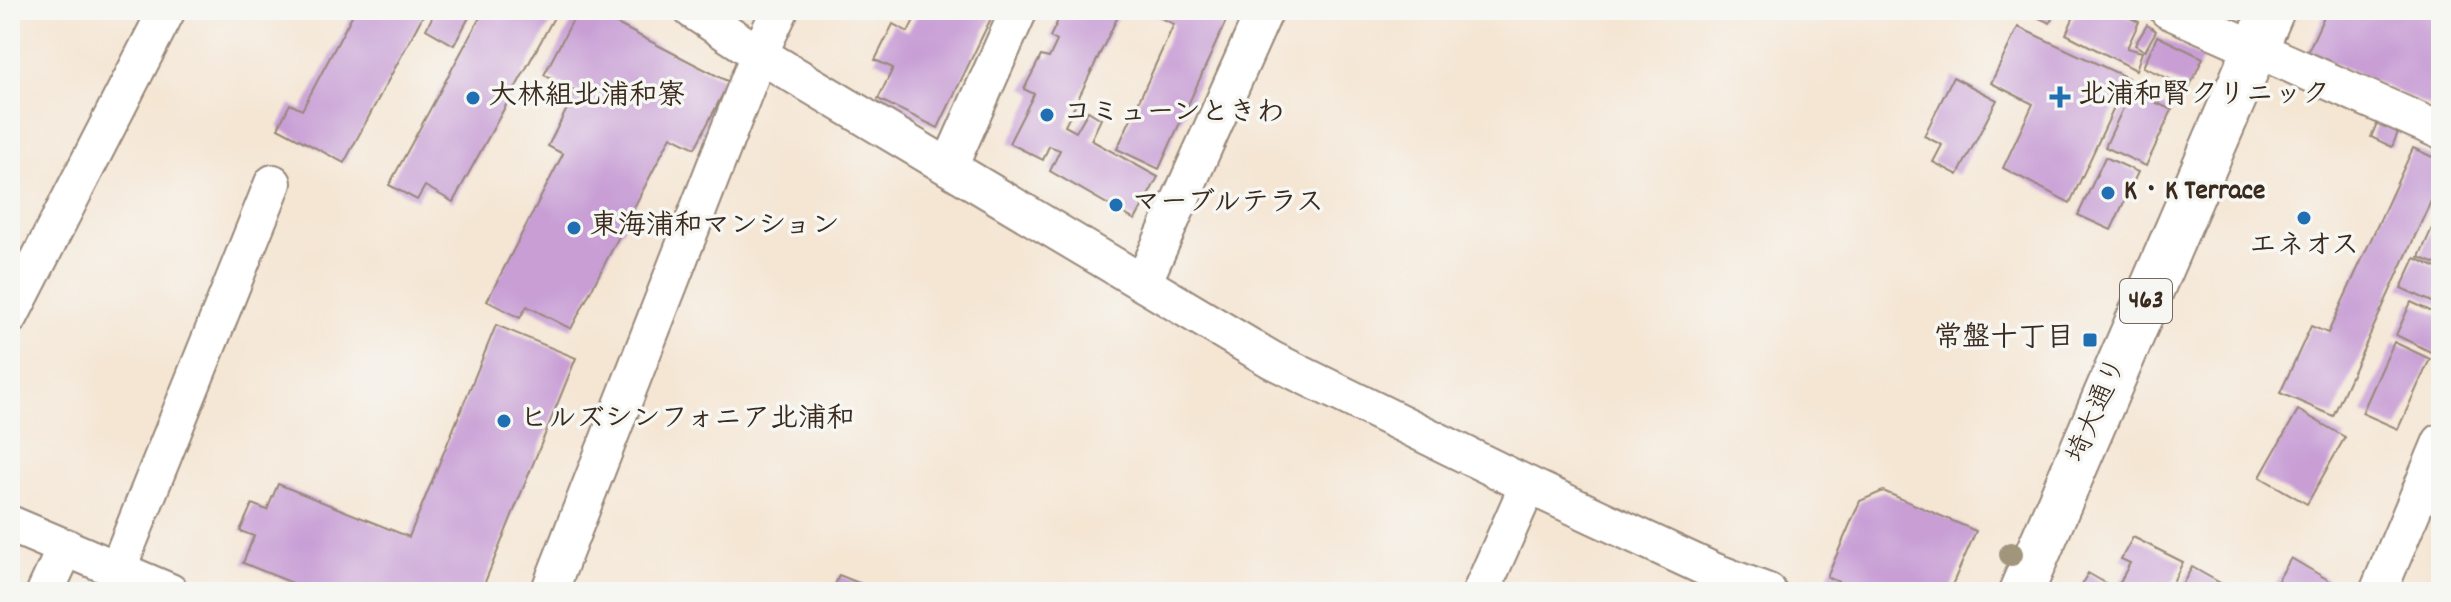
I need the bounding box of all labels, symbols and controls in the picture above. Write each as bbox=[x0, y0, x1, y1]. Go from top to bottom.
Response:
place label: 北浦和腎クリニック bbox=[2078, 77, 2330, 117]
place label: 大林組北浦和寮 bbox=[489, 78, 685, 118]
marker: 北浦和腎クリニック bbox=[2049, 86, 2071, 108]
marker: 大林組北浦和寮 bbox=[464, 89, 482, 107]
place label: コミューンときわ bbox=[1063, 95, 1285, 135]
marker: コミューンときわ bbox=[1038, 106, 1056, 124]
place label: K・K Terrace bbox=[2124, 173, 2265, 213]
marker: K・K Terrace bbox=[2099, 184, 2117, 202]
place label: マーブルテラス bbox=[1132, 185, 1324, 225]
marker: マーブルテラス bbox=[1107, 196, 1125, 214]
place label: 東海浦和マンション bbox=[590, 208, 840, 248]
marker: エネオス bbox=[2295, 209, 2313, 227]
marker: 東海浦和マンション bbox=[565, 219, 583, 237]
place label: エネオス bbox=[2249, 228, 2359, 268]
road number: 463 bbox=[2120, 279, 2172, 323]
place label: 常盤十丁目 bbox=[1934, 320, 2074, 360]
marker: 常盤十丁目 bbox=[2081, 331, 2099, 349]
street label: 埼大通り bbox=[2059, 352, 2139, 470]
place label: ヒルズシンフォニア北浦和 bbox=[520, 401, 854, 441]
marker: ヒルズシンフォニア北浦和 bbox=[495, 412, 513, 430]

